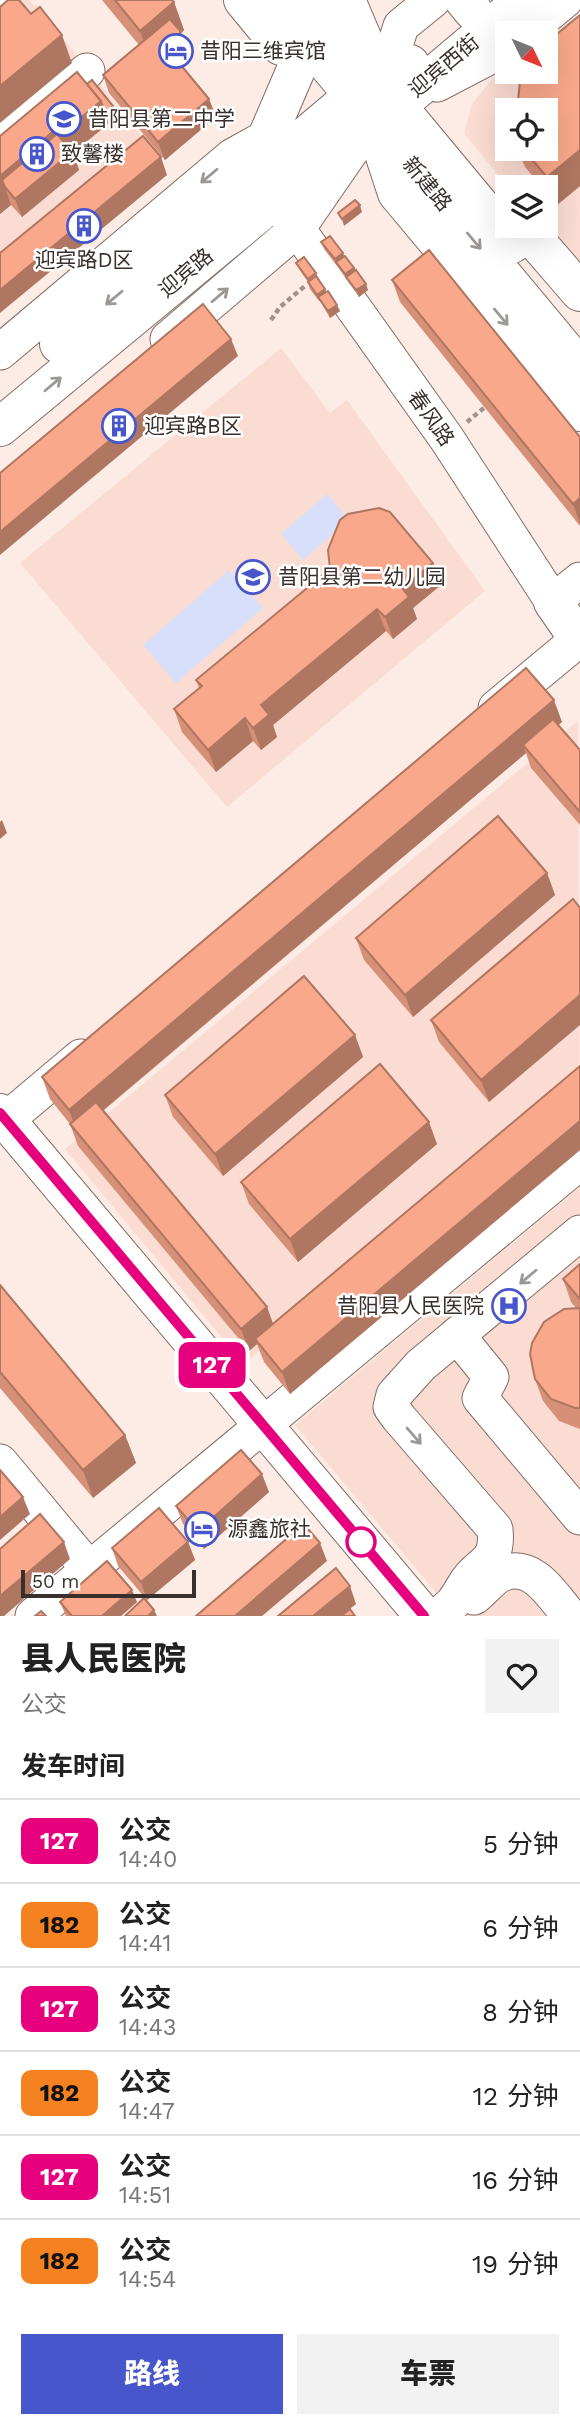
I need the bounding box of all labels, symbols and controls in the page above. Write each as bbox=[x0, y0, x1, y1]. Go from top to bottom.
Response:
north arrow bbox=[495, 21, 558, 84]
map controls bbox=[495, 21, 558, 238]
street label: 迎宾西街 bbox=[403, 29, 484, 102]
hotel icon: 昔阳三维宾馆 bbox=[157, 32, 195, 70]
place label: 昔阳三维宾馆 bbox=[200, 38, 326, 63]
button: locate bbox=[495, 98, 558, 161]
school or university icon: 昔阳县第二中学 bbox=[45, 100, 83, 138]
place label: 昔阳县第二中学 bbox=[88, 106, 235, 131]
building icon: 致馨楼 bbox=[18, 135, 56, 173]
place label: 致馨楼 bbox=[61, 141, 124, 166]
street label: 新建路 bbox=[398, 152, 457, 216]
one-way arrow bbox=[200, 168, 218, 184]
button: layers bbox=[495, 175, 558, 238]
building icon: 迎宾路D区 bbox=[65, 207, 103, 245]
one-way arrow bbox=[466, 231, 482, 249]
street label: 迎宾路 bbox=[154, 243, 218, 302]
place label: 迎宾路D区 bbox=[34, 247, 134, 272]
one-way arrow bbox=[211, 287, 229, 303]
one-way arrow bbox=[105, 290, 123, 306]
one-way arrow bbox=[493, 308, 509, 326]
one-way arrow bbox=[43, 376, 61, 392]
street label: 春风路 bbox=[403, 385, 460, 451]
building icon: 迎宾路B区 bbox=[100, 407, 138, 445]
place label: 迎宾路B区 bbox=[144, 413, 242, 438]
school or university icon: 昔阳县第二幼儿园 bbox=[234, 558, 272, 596]
place label: 昔阳县第二幼儿园 bbox=[278, 564, 446, 589]
one-way arrow bbox=[519, 1269, 537, 1285]
hospital icon: 昔阳县人民医院 bbox=[490, 1287, 528, 1325]
place label: 昔阳县人民医院 bbox=[337, 1293, 484, 1318]
line badge: 127 bbox=[172, 1342, 252, 1388]
text: 127 bbox=[193, 1351, 231, 1379]
one-way arrow bbox=[406, 1426, 422, 1444]
hotel icon: 源鑫旅社 bbox=[183, 1510, 221, 1548]
place label: 源鑫旅社 bbox=[227, 1516, 311, 1541]
unlabelled marker bbox=[346, 1527, 376, 1557]
scale bar bbox=[21, 1567, 196, 1599]
text: 50 m bbox=[32, 1570, 79, 1593]
text: 县人民医院 bbox=[21, 1639, 186, 1678]
button: heart bbox=[485, 1639, 559, 1713]
text: 公交 bbox=[21, 1691, 67, 1718]
text: 发车时间 bbox=[21, 1751, 125, 1781]
text: 公交 bbox=[119, 1815, 171, 1845]
text: 127 bbox=[40, 1827, 79, 1855]
text: 5 分钟 bbox=[483, 1829, 559, 1859]
text: 14:40 bbox=[119, 1846, 177, 1873]
text: 公交 bbox=[119, 1899, 171, 1929]
text: 182 bbox=[40, 1911, 79, 1939]
text: 6 分钟 bbox=[482, 1913, 559, 1943]
text: 14:41 bbox=[119, 1930, 172, 1957]
text: 公交 bbox=[119, 1983, 171, 2013]
text: 127 bbox=[40, 1995, 79, 2023]
text: 8 分钟 bbox=[482, 1997, 559, 2027]
text: 14:43 bbox=[119, 2014, 176, 2041]
text: 公交 bbox=[119, 2067, 171, 2097]
text: 182 bbox=[40, 2079, 79, 2107]
text: 12 分钟 bbox=[473, 2081, 559, 2111]
text: 14:47 bbox=[119, 2098, 175, 2125]
text: 公交 bbox=[119, 2151, 171, 2181]
text: 127 bbox=[40, 2163, 79, 2191]
text: 16 分钟 bbox=[472, 2165, 559, 2195]
text: 14:51 bbox=[119, 2182, 171, 2209]
text: 公交 bbox=[119, 2235, 171, 2265]
text: 182 bbox=[40, 2247, 79, 2275]
text: 19 分钟 bbox=[472, 2249, 559, 2279]
text: 14:54 bbox=[119, 2266, 176, 2293]
button: 路线 bbox=[21, 2334, 283, 2414]
button: 车票 bbox=[297, 2334, 559, 2414]

